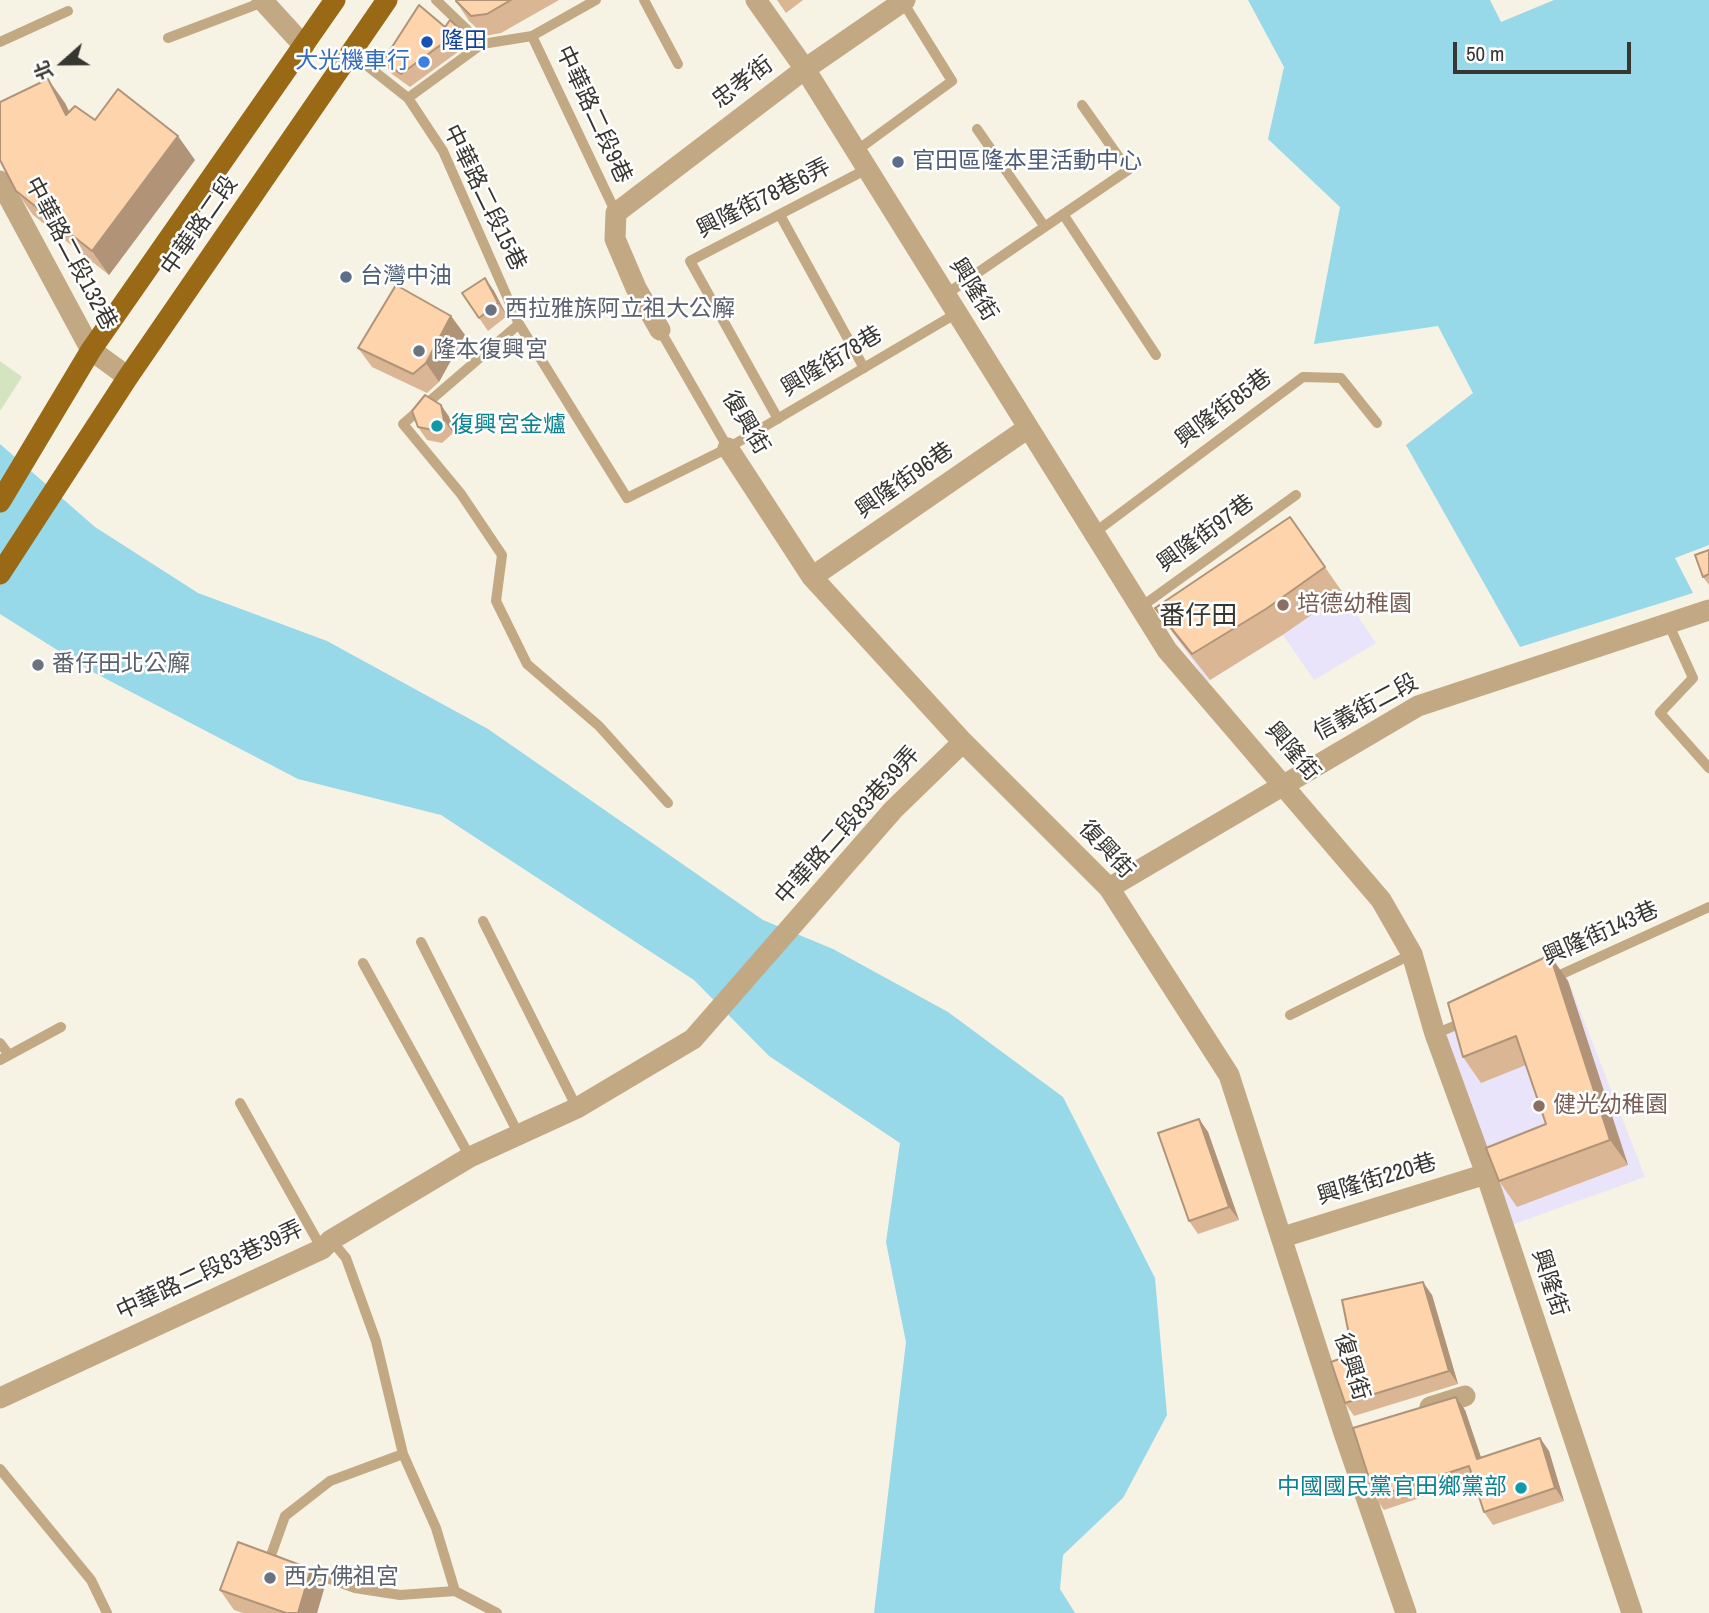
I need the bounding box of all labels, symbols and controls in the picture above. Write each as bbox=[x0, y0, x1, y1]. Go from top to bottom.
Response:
north arrow bbox=[28, 28, 98, 98]
place label: 隆田 bbox=[441, 28, 487, 56]
scale bar bbox=[1457, 28, 1636, 72]
marker: 隆田 bbox=[419, 34, 435, 50]
text: 50 m bbox=[1466, 39, 1504, 68]
street label: 中華路二段9巷 bbox=[549, 42, 637, 188]
place label: 大光機車行 bbox=[295, 48, 410, 76]
street label: 忠孝街 bbox=[707, 51, 779, 115]
marker: 大光機車行 bbox=[416, 54, 432, 70]
text: 北 bbox=[28, 57, 59, 84]
street label: 中華路二段15巷 bbox=[437, 121, 531, 275]
place label: 官田區隆本里活動中心 bbox=[912, 148, 1142, 176]
street label: 興隆街78巷6弄 bbox=[692, 153, 836, 245]
marker: 官田區隆本里活動中心 bbox=[890, 154, 906, 170]
street label: 中華路二段 bbox=[156, 171, 244, 281]
street label: 中華路二段132巷 bbox=[18, 173, 122, 335]
street label: 興隆街 bbox=[943, 253, 1003, 327]
place label: 台灣中油 bbox=[360, 263, 452, 291]
marker: 台灣中油 bbox=[338, 269, 354, 285]
place label: 西拉雅族阿立祖大公廨 bbox=[505, 296, 735, 324]
marker: 西拉雅族阿立祖大公廨 bbox=[483, 302, 499, 318]
street label: 興隆街78巷 bbox=[776, 321, 888, 403]
place label: 隆本復興宮 bbox=[433, 337, 548, 365]
marker: 隆本復興宮 bbox=[411, 343, 427, 359]
street label: 興隆街85巷 bbox=[1171, 364, 1277, 454]
street label: 復興街 bbox=[715, 386, 775, 460]
place label: 復興宮金爐 bbox=[451, 412, 566, 440]
marker: 復興宮金爐 bbox=[429, 418, 445, 434]
street label: 興隆街96巷 bbox=[851, 437, 959, 525]
street label: 興隆街97巷 bbox=[1152, 490, 1260, 578]
place label: 培德幼稚園 bbox=[1297, 591, 1412, 619]
marker: 培德幼稚園 bbox=[1275, 597, 1291, 613]
district label: 番仔田 bbox=[1159, 601, 1237, 633]
place label: 番仔田北公廨 bbox=[52, 651, 190, 679]
marker: 番仔田北公廨 bbox=[30, 657, 46, 673]
street label: 信義街二段 bbox=[1309, 669, 1423, 747]
street label: 興隆街 bbox=[1259, 717, 1325, 787]
street label: 中華路二段83巷39弄 bbox=[770, 741, 926, 911]
street label: 復興街 bbox=[1072, 815, 1140, 885]
street label: 興隆街143巷 bbox=[1539, 896, 1663, 972]
place label: 健光幼稚園 bbox=[1553, 1092, 1668, 1120]
marker: 健光幼稚園 bbox=[1531, 1098, 1547, 1114]
street label: 興隆街220巷 bbox=[1314, 1149, 1440, 1211]
street label: 中華路二段83巷39弄 bbox=[112, 1216, 308, 1326]
street label: 興隆街 bbox=[1525, 1246, 1573, 1320]
street label: 復興街 bbox=[1328, 1330, 1374, 1404]
place label: 中國國民黨官田鄉黨部 bbox=[1277, 1474, 1507, 1502]
marker: 中國國民黨官田鄉黨部 bbox=[1513, 1480, 1529, 1496]
place label: 西方佛祖宮 bbox=[284, 1564, 399, 1592]
marker: 西方佛祖宮 bbox=[262, 1570, 278, 1586]

